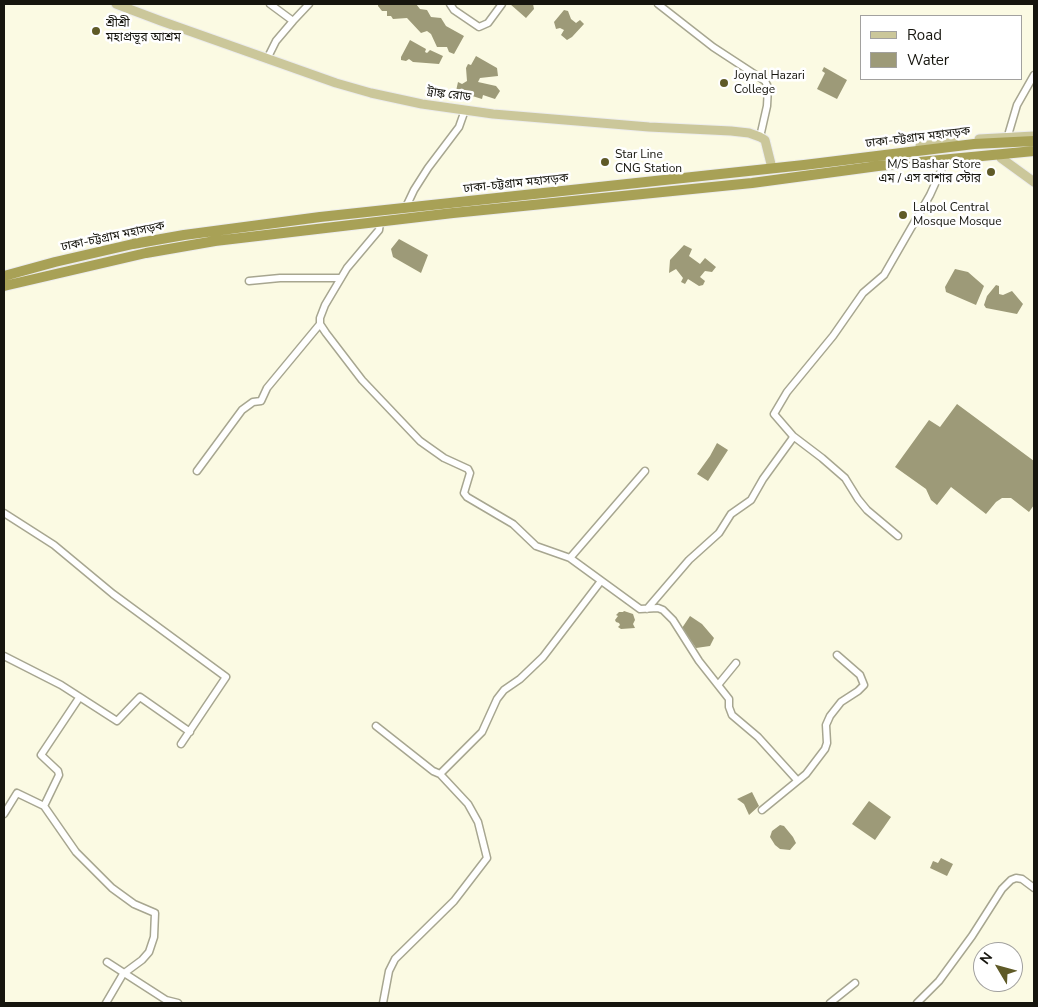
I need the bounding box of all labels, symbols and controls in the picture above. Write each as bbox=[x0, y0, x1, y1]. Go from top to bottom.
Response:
legend bbox=[860, 15, 1023, 80]
place label: শ্রীশ্রী মহাপ্রভূর আশ্রম bbox=[106, 17, 181, 45]
marker: শ্রীশ্রী মহাপ্রভূর আশ্রম bbox=[90, 25, 102, 37]
text: Road bbox=[907, 25, 942, 45]
text: Water bbox=[907, 50, 949, 70]
place label: Joynal Hazari College bbox=[734, 69, 805, 97]
marker: Joynal Hazari College bbox=[718, 77, 730, 89]
street label: ট্রাঙ্ক রোড bbox=[426, 85, 472, 105]
street label: ঢাকা-চট্টগ্রাম মহাসড়ক bbox=[865, 124, 971, 152]
place label: Star Line CNG Station bbox=[615, 148, 682, 176]
marker: Star Line CNG Station bbox=[599, 156, 611, 168]
place label: M/S Bashar Store এম / এস বাশার স্টোর bbox=[879, 158, 981, 186]
marker: M/S Bashar Store এম / এস বাশার স্টোর bbox=[985, 166, 997, 178]
street label: ঢাকা-চট্টগ্রাম মহাসড়ক bbox=[463, 171, 569, 197]
place label: Lalpol Central Mosque Mosque bbox=[913, 201, 1002, 229]
marker: Lalpol Central Mosque Mosque bbox=[897, 209, 909, 221]
street label: ঢাকা-চট্টগ্রাম মহাসড়ক bbox=[60, 219, 166, 255]
north arrow bbox=[973, 942, 1023, 992]
text: N bbox=[976, 948, 997, 968]

